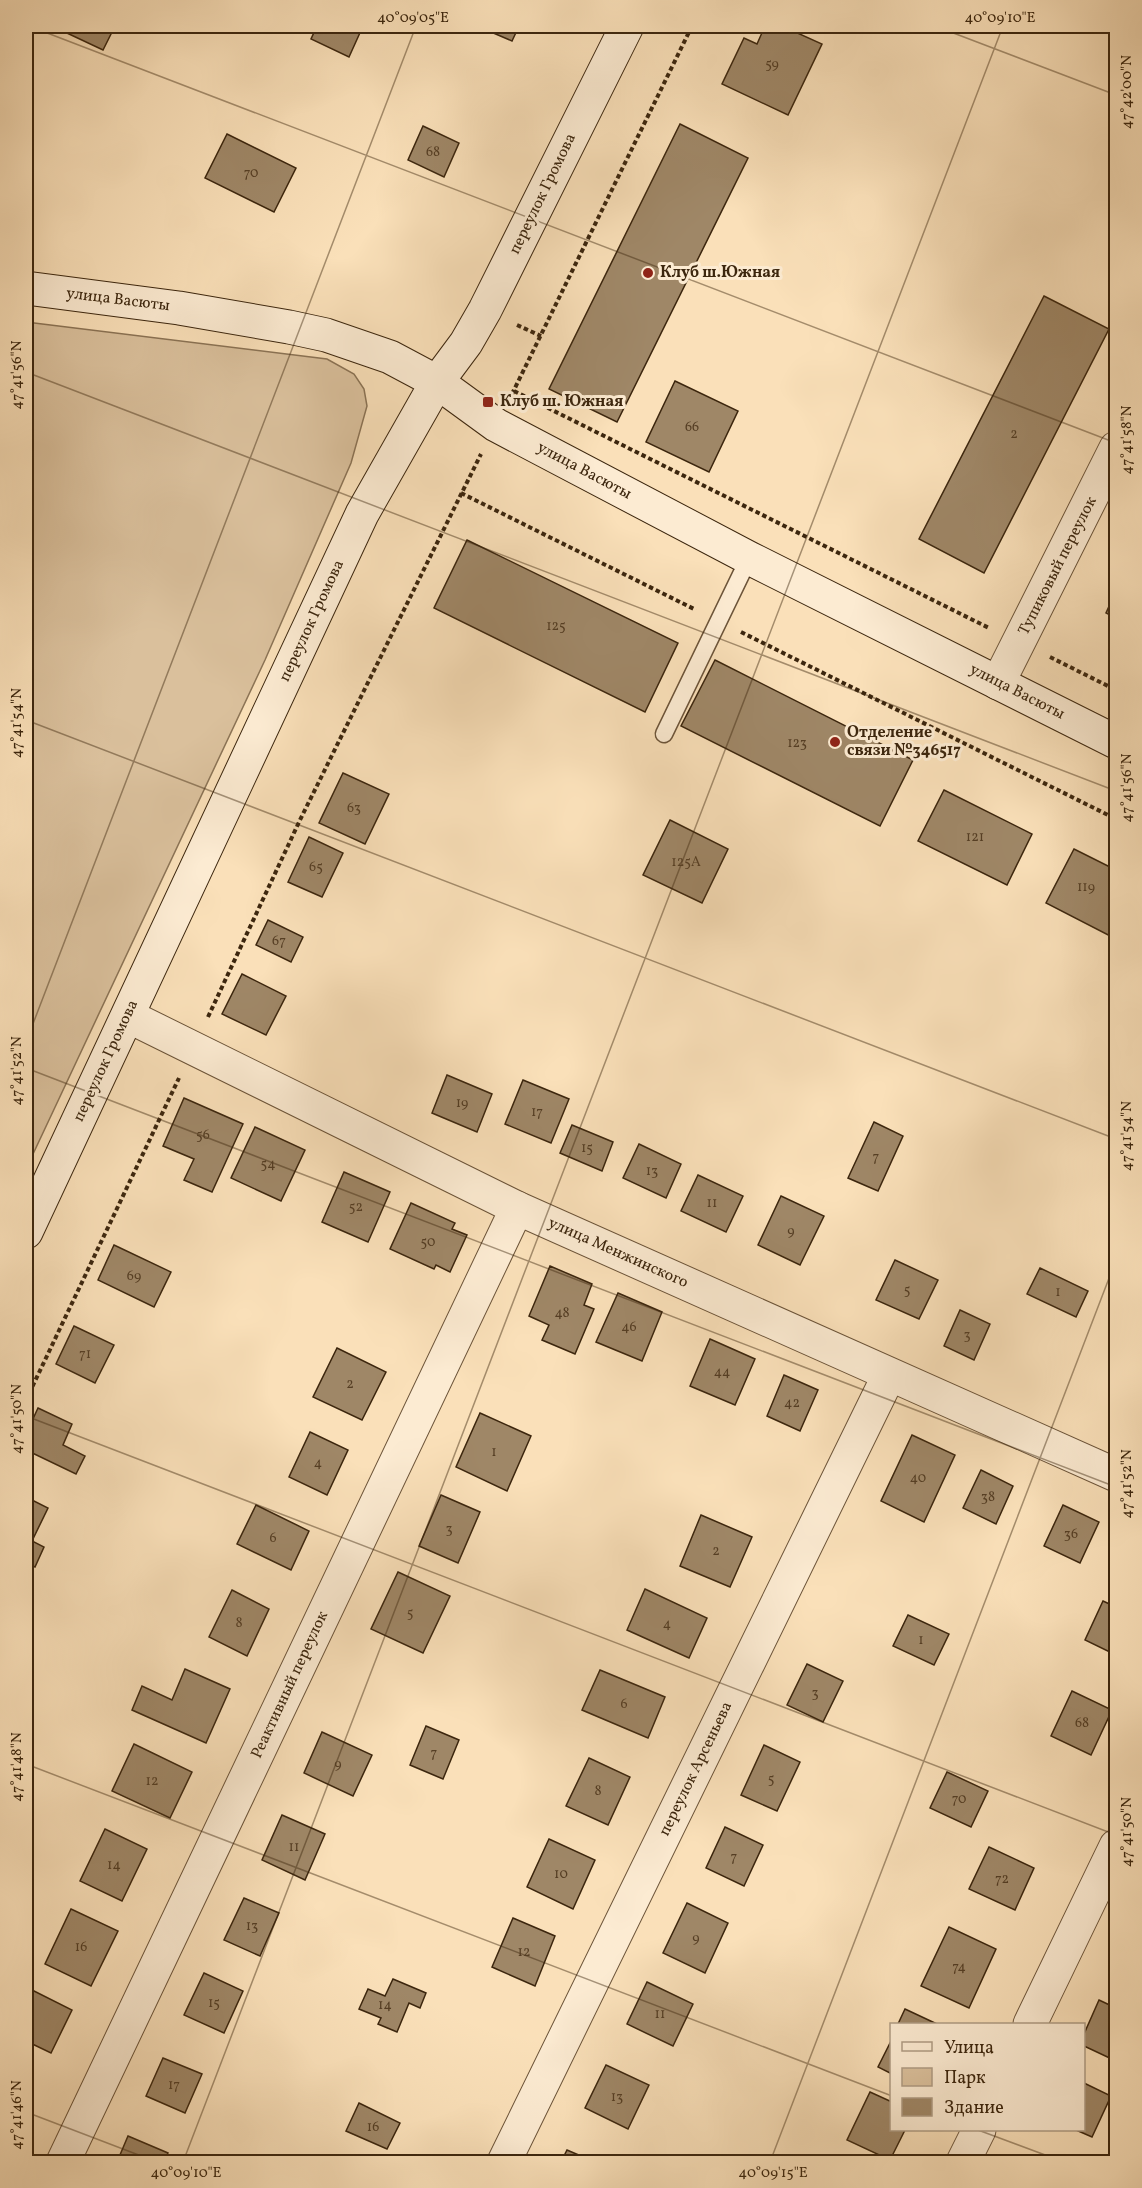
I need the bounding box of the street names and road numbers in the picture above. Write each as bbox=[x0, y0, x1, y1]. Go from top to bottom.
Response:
street label: переулок Громова bbox=[504, 130, 582, 258]
street label: улица Васюты bbox=[65, 283, 171, 317]
street label: улица Васюты bbox=[533, 437, 635, 505]
street label: Тупиковый переулок bbox=[1013, 492, 1103, 639]
street label: переулок Громова bbox=[274, 557, 350, 685]
street label: улица Васюты bbox=[966, 659, 1068, 725]
street label: переулок Громова bbox=[68, 997, 144, 1125]
street label: улица Менжинского bbox=[544, 1212, 692, 1294]
street label: Реактивный переулок bbox=[246, 1607, 334, 1762]
street label: переулок Арсеньева bbox=[654, 1698, 738, 1840]

